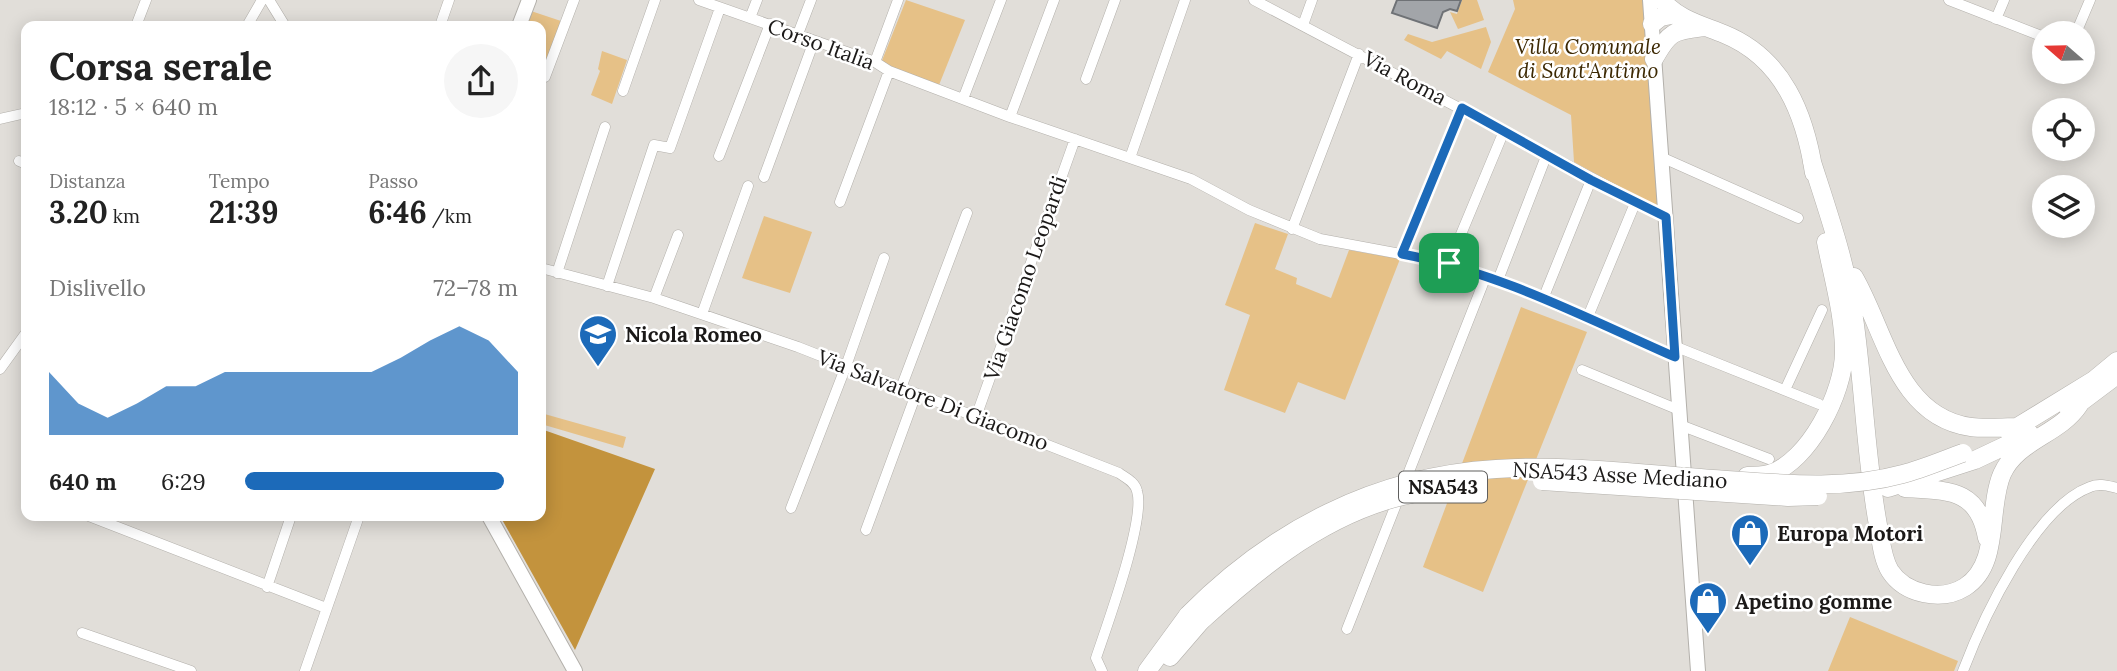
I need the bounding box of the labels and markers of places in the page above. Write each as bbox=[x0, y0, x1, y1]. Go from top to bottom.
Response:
pin bbox=[1419, 233, 1479, 293]
school or university icon: Nicola Romeo bbox=[577, 313, 619, 368]
place label: Nicola Romeo bbox=[625, 321, 762, 348]
shop icon: Europa Motori bbox=[1729, 512, 1771, 567]
place label: Europa Motori bbox=[1777, 520, 1923, 547]
shop icon: Apetino gomme bbox=[1687, 580, 1729, 635]
place label: Apetino gomme bbox=[1735, 588, 1892, 615]

